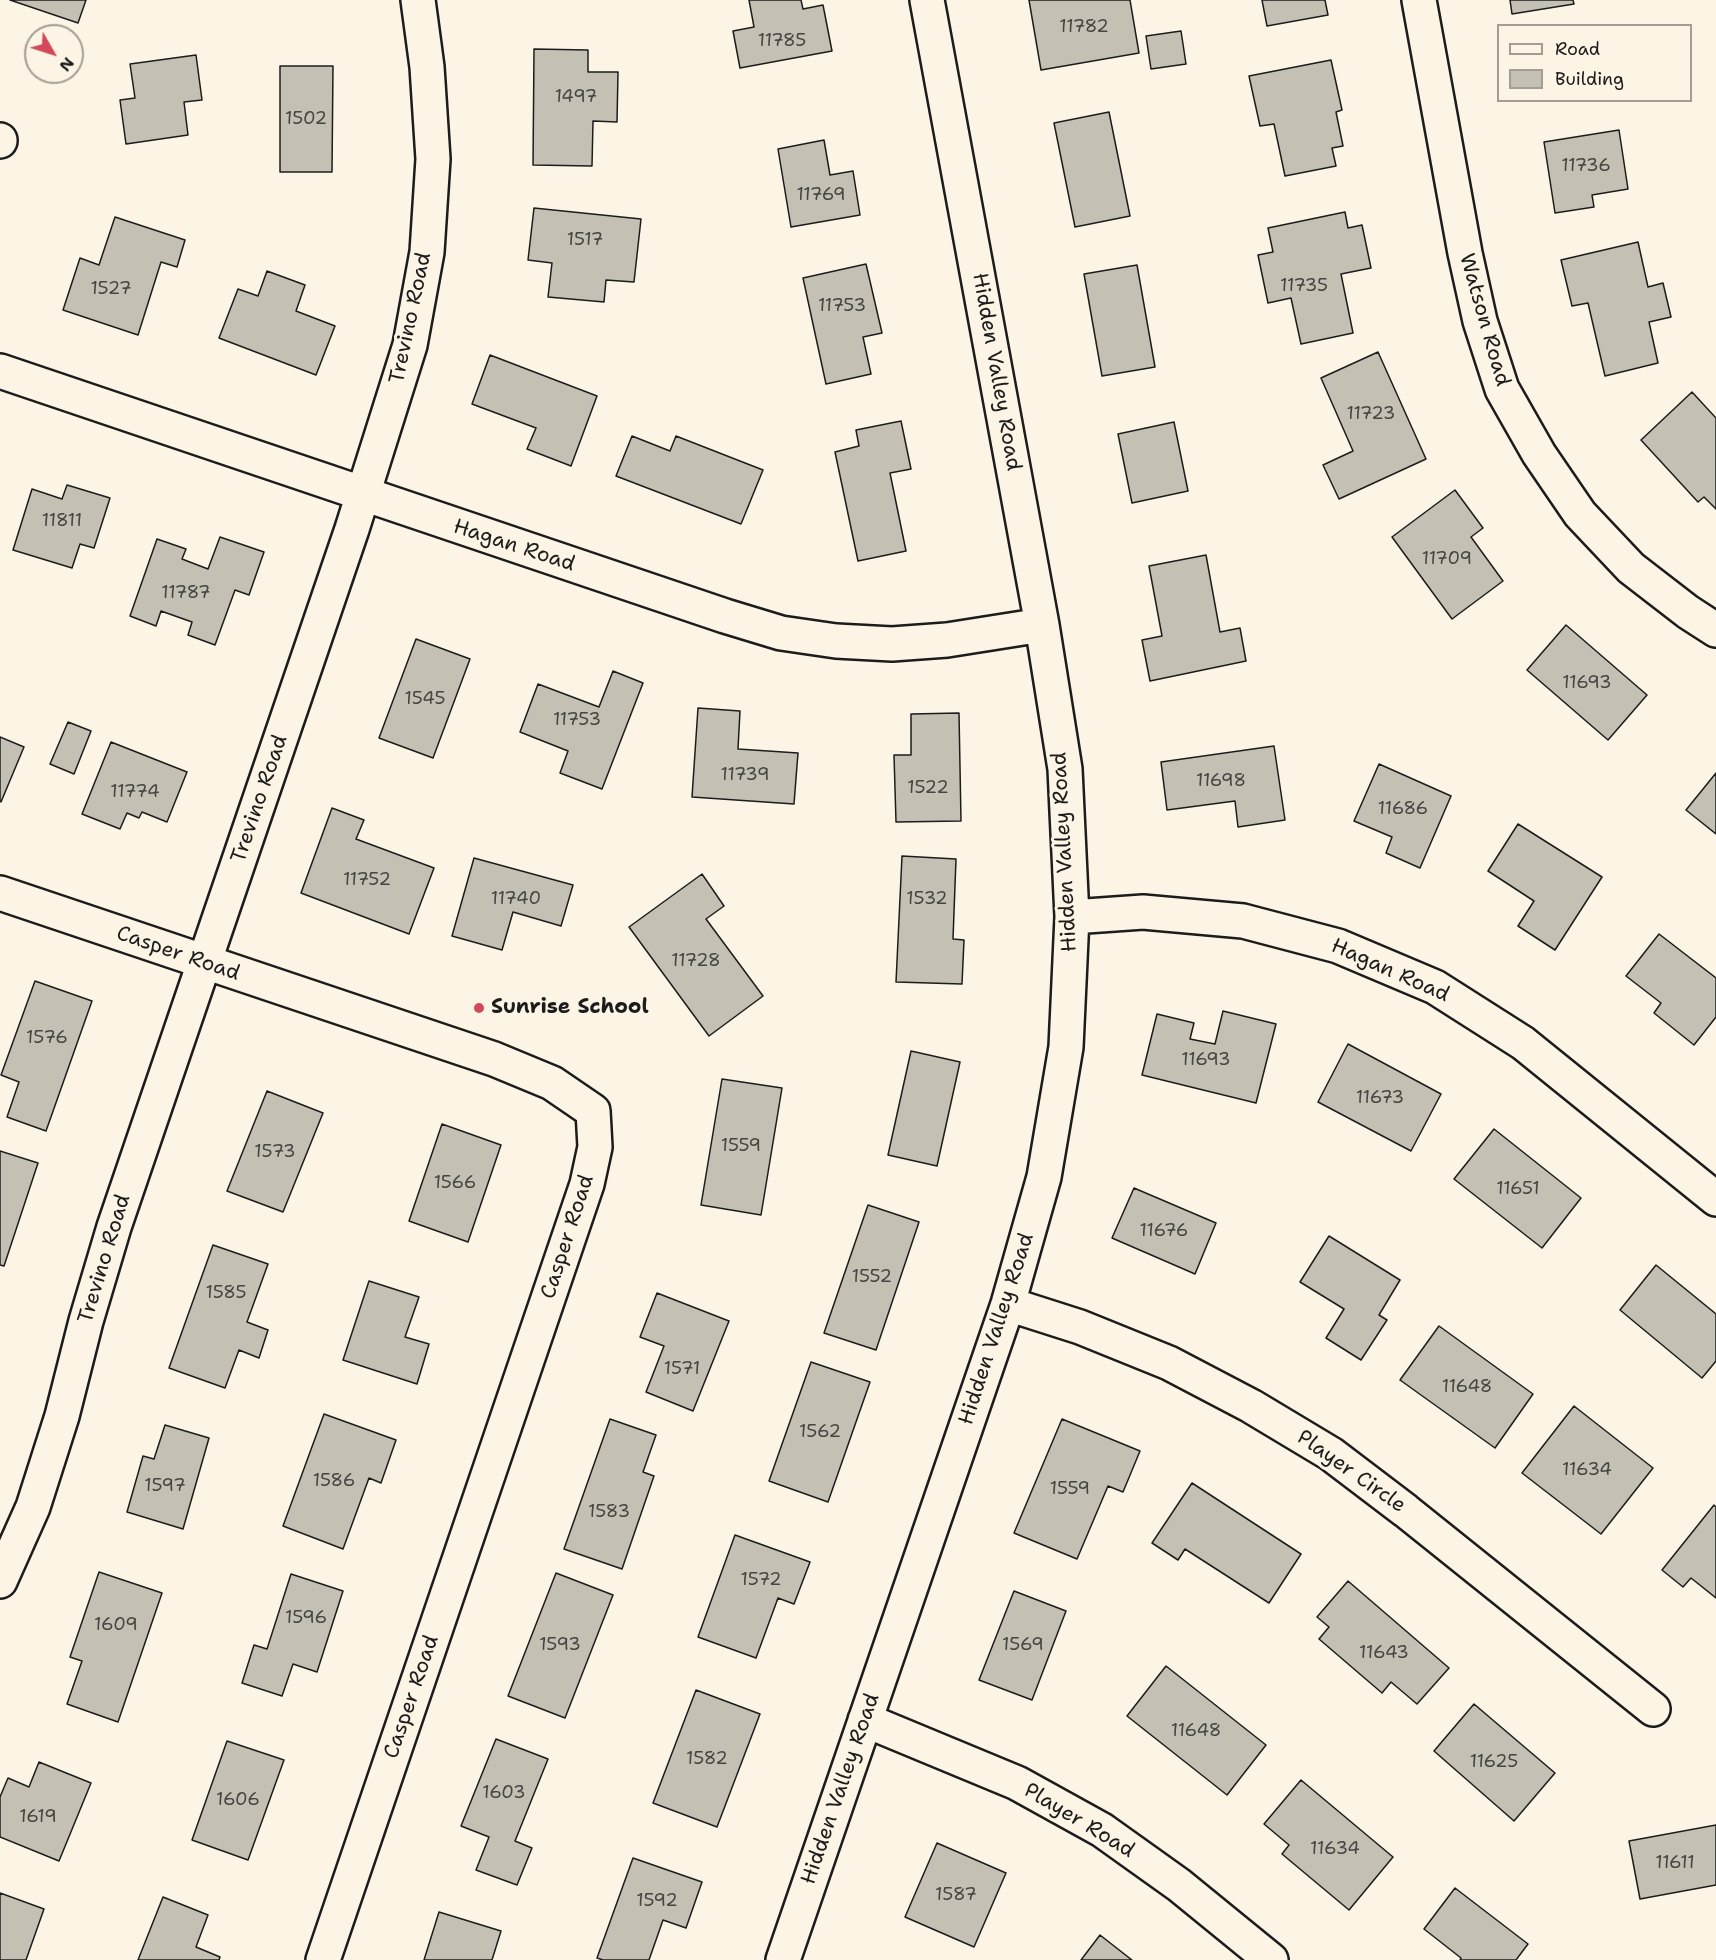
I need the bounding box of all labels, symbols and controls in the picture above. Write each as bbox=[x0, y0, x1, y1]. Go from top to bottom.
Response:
house number: 11782 bbox=[1059, 16, 1109, 38]
north arrow bbox=[24, 24, 84, 84]
legend bbox=[1497, 24, 1692, 102]
house number: 11785 bbox=[758, 30, 806, 52]
text: Road bbox=[1555, 37, 1600, 61]
text: N bbox=[55, 53, 79, 76]
text: Building bbox=[1555, 67, 1624, 91]
house number: 1497 bbox=[555, 86, 597, 108]
house number: 1502 bbox=[285, 108, 327, 130]
house number: 11736 bbox=[1561, 155, 1611, 177]
house number: 11769 bbox=[796, 184, 846, 206]
house number: 1517 bbox=[567, 229, 603, 251]
street label: Trevino Road bbox=[385, 250, 437, 386]
street label: Watson Road bbox=[1453, 251, 1515, 389]
street label: Hidden Valley Road bbox=[966, 271, 1026, 473]
house number: 11735 bbox=[1280, 275, 1328, 297]
house number: 1527 bbox=[90, 278, 132, 300]
house number: 11753 bbox=[818, 295, 866, 317]
house number: 11723 bbox=[1347, 403, 1395, 425]
house number: 11811 bbox=[42, 510, 82, 532]
street label: Hagan Road bbox=[450, 514, 578, 578]
house number: 11709 bbox=[1422, 548, 1472, 570]
house number: 11787 bbox=[161, 582, 211, 604]
house number: 11693 bbox=[1562, 672, 1612, 694]
house number: 1545 bbox=[405, 688, 445, 710]
house number: 11753 bbox=[553, 709, 601, 731]
street label: Trevino Road bbox=[226, 732, 294, 866]
street label: Hidden Valley Road bbox=[1047, 751, 1083, 953]
house number: 11739 bbox=[720, 764, 770, 786]
house number: 11698 bbox=[1196, 770, 1246, 792]
house number: 1522 bbox=[907, 777, 949, 799]
house number: 11774 bbox=[110, 781, 160, 803]
house number: 11686 bbox=[1378, 798, 1428, 820]
house number: 11752 bbox=[343, 869, 391, 891]
house number: 11740 bbox=[491, 888, 541, 910]
house number: 1532 bbox=[906, 888, 948, 910]
street label: Casper Road bbox=[113, 921, 243, 987]
street label: Hagan Road bbox=[1327, 934, 1453, 1008]
house number: 11728 bbox=[671, 950, 721, 972]
place label: Sunrise School bbox=[491, 995, 649, 1021]
marker: Sunrise School bbox=[472, 1001, 486, 1015]
house number: 1576 bbox=[26, 1027, 68, 1049]
house number: 11693 bbox=[1181, 1049, 1231, 1071]
house number: 11673 bbox=[1356, 1087, 1404, 1109]
house number: 1559 bbox=[721, 1135, 761, 1157]
house number: 1573 bbox=[254, 1141, 296, 1163]
house number: 1566 bbox=[434, 1172, 476, 1194]
street label: Casper Road bbox=[536, 1172, 600, 1302]
house number: 11651 bbox=[1496, 1178, 1540, 1200]
street label: Trevino Road bbox=[73, 1191, 137, 1327]
house number: 11676 bbox=[1140, 1220, 1188, 1242]
street label: Hidden Valley Road bbox=[954, 1230, 1040, 1428]
house number: 1552 bbox=[852, 1266, 892, 1288]
house number: 1585 bbox=[205, 1282, 247, 1304]
house number: 1571 bbox=[664, 1358, 700, 1380]
house number: 11648 bbox=[1442, 1376, 1492, 1398]
house number: 1562 bbox=[799, 1421, 841, 1443]
street label: Player Circle bbox=[1292, 1425, 1410, 1519]
house number: 11634 bbox=[1562, 1459, 1612, 1481]
house number: 1586 bbox=[313, 1470, 355, 1492]
house number: 1597 bbox=[144, 1475, 186, 1497]
house number: 1559 bbox=[1050, 1478, 1090, 1500]
house number: 1583 bbox=[588, 1501, 630, 1523]
house number: 1572 bbox=[740, 1569, 782, 1591]
house number: 1596 bbox=[285, 1607, 327, 1629]
house number: 1609 bbox=[94, 1614, 138, 1636]
street label: Casper Road bbox=[379, 1632, 445, 1762]
house number: 1593 bbox=[539, 1634, 581, 1656]
house number: 1569 bbox=[1002, 1634, 1044, 1656]
house number: 11643 bbox=[1359, 1642, 1409, 1664]
street label: Hidden Valley Road bbox=[796, 1690, 886, 1888]
house number: 11648 bbox=[1171, 1720, 1221, 1742]
house number: 1582 bbox=[686, 1748, 728, 1770]
house number: 11625 bbox=[1470, 1751, 1518, 1773]
street label: Player Road bbox=[1019, 1778, 1139, 1864]
house number: 1603 bbox=[482, 1782, 526, 1804]
house number: 1606 bbox=[216, 1789, 260, 1811]
house number: 1619 bbox=[19, 1806, 57, 1828]
house number: 11634 bbox=[1310, 1838, 1360, 1860]
house number: 11611 bbox=[1655, 1852, 1695, 1874]
house number: 1587 bbox=[935, 1884, 977, 1906]
house number: 1592 bbox=[636, 1890, 678, 1912]

